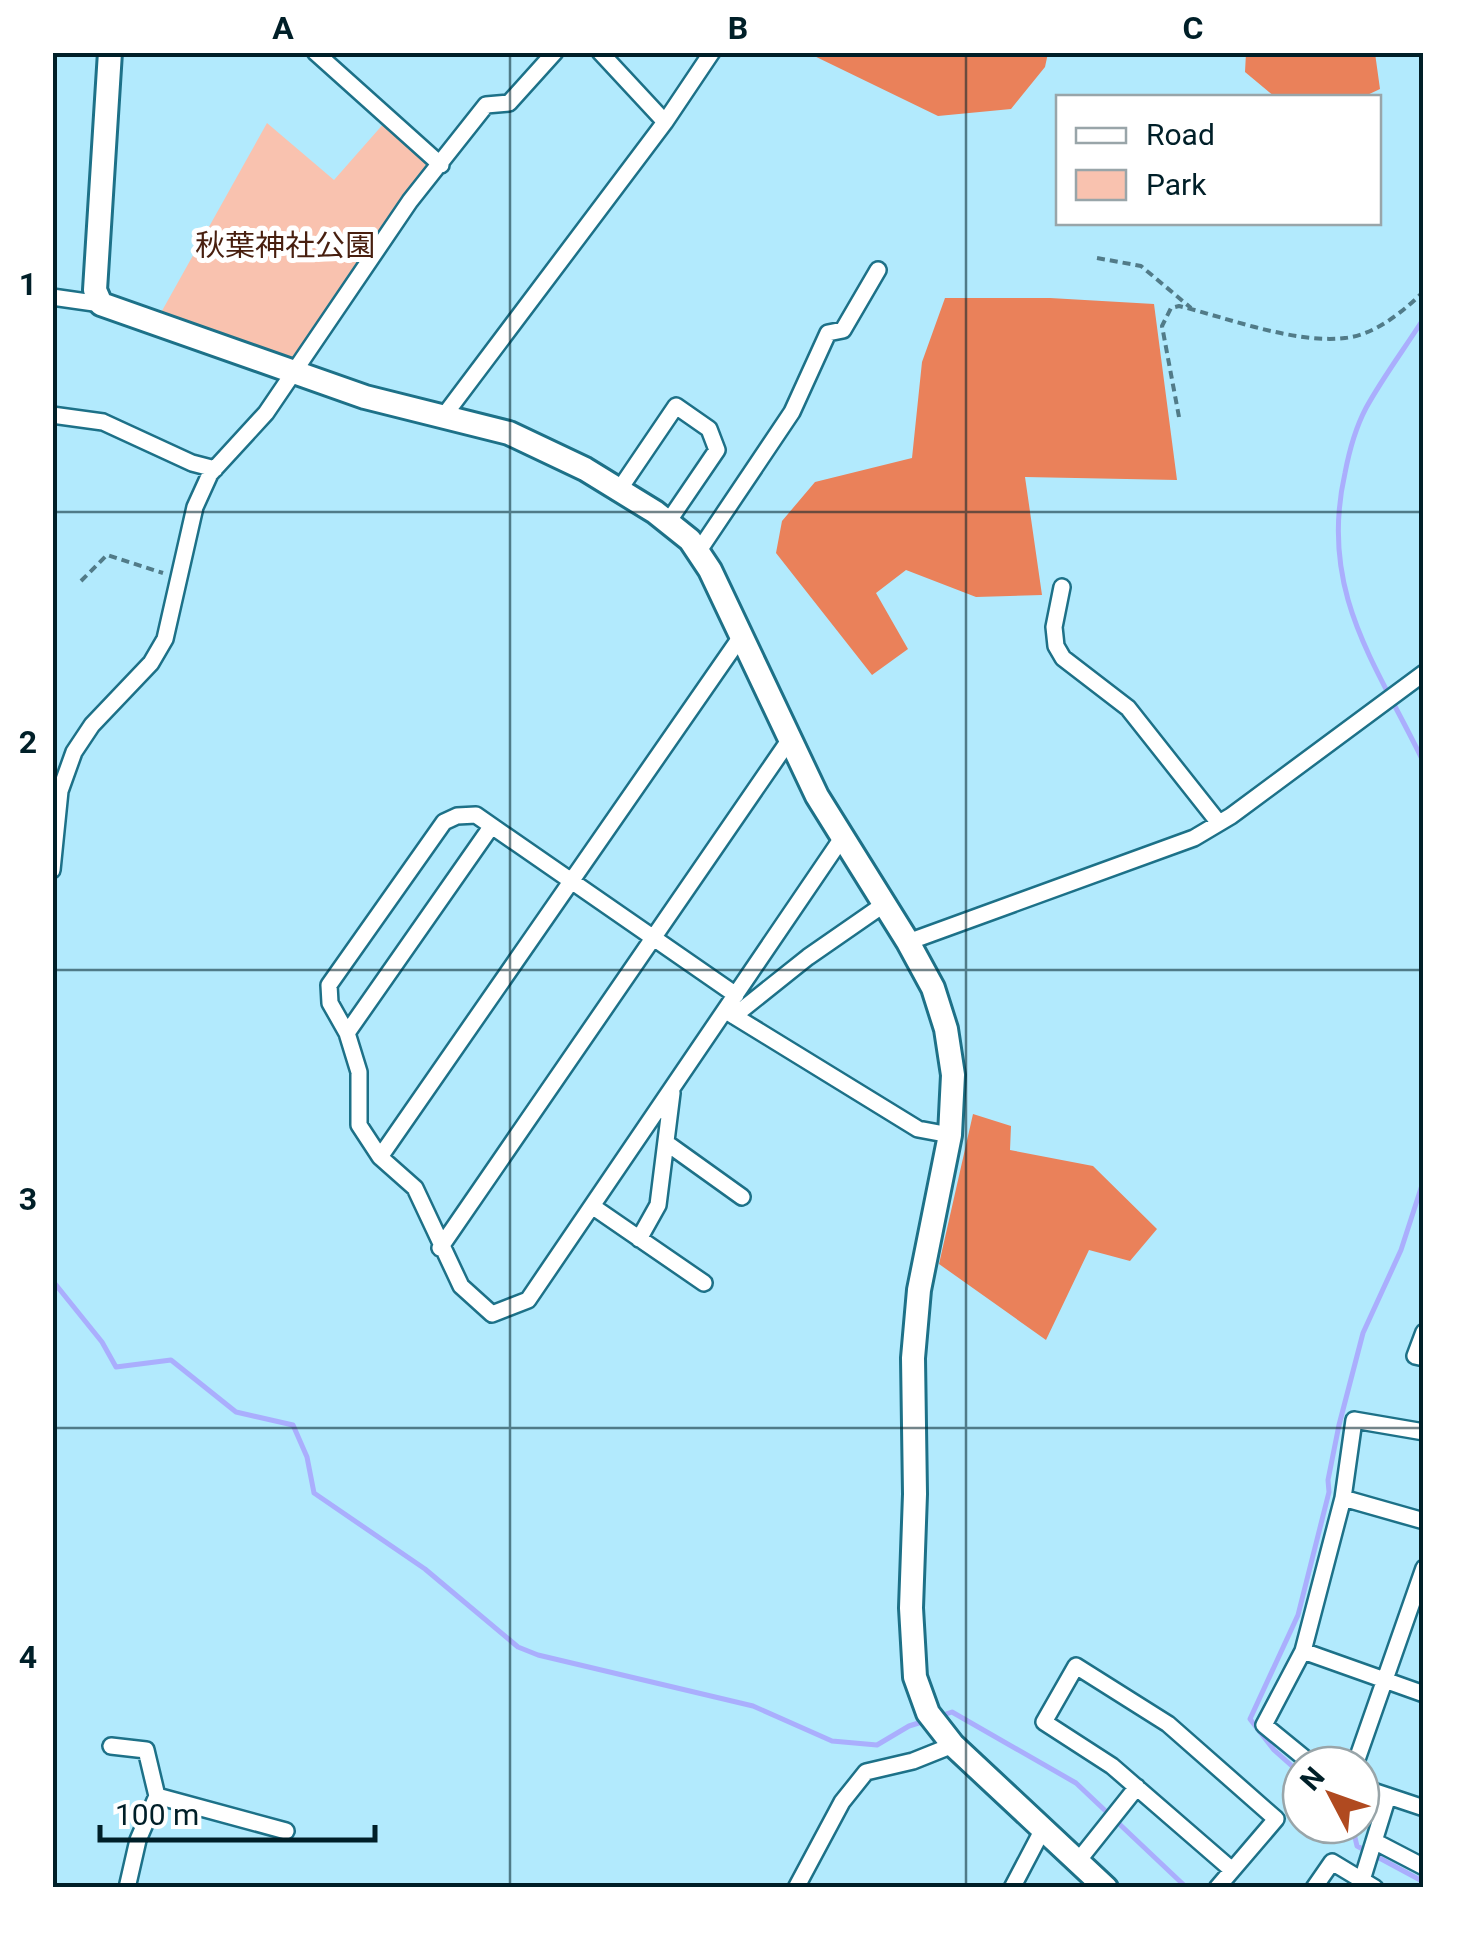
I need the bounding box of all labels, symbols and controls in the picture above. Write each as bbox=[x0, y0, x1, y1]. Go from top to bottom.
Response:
text: A bbox=[272, 9, 294, 47]
text: B bbox=[728, 9, 748, 47]
text: C bbox=[1183, 9, 1203, 47]
legend bbox=[1056, 95, 1381, 225]
text: Road bbox=[1146, 117, 1215, 152]
text: Park bbox=[1146, 167, 1207, 202]
park label: 秋葉神社公園 bbox=[195, 228, 375, 263]
text: 1 bbox=[19, 265, 37, 303]
text: 2 bbox=[19, 723, 37, 761]
text: 3 bbox=[19, 1180, 37, 1218]
text: 4 bbox=[19, 1638, 37, 1676]
north arrow bbox=[1281, 1745, 1381, 1845]
text: N bbox=[1294, 1761, 1331, 1797]
scale bar bbox=[100, 1780, 375, 1842]
text: 100 m bbox=[115, 1797, 199, 1832]

